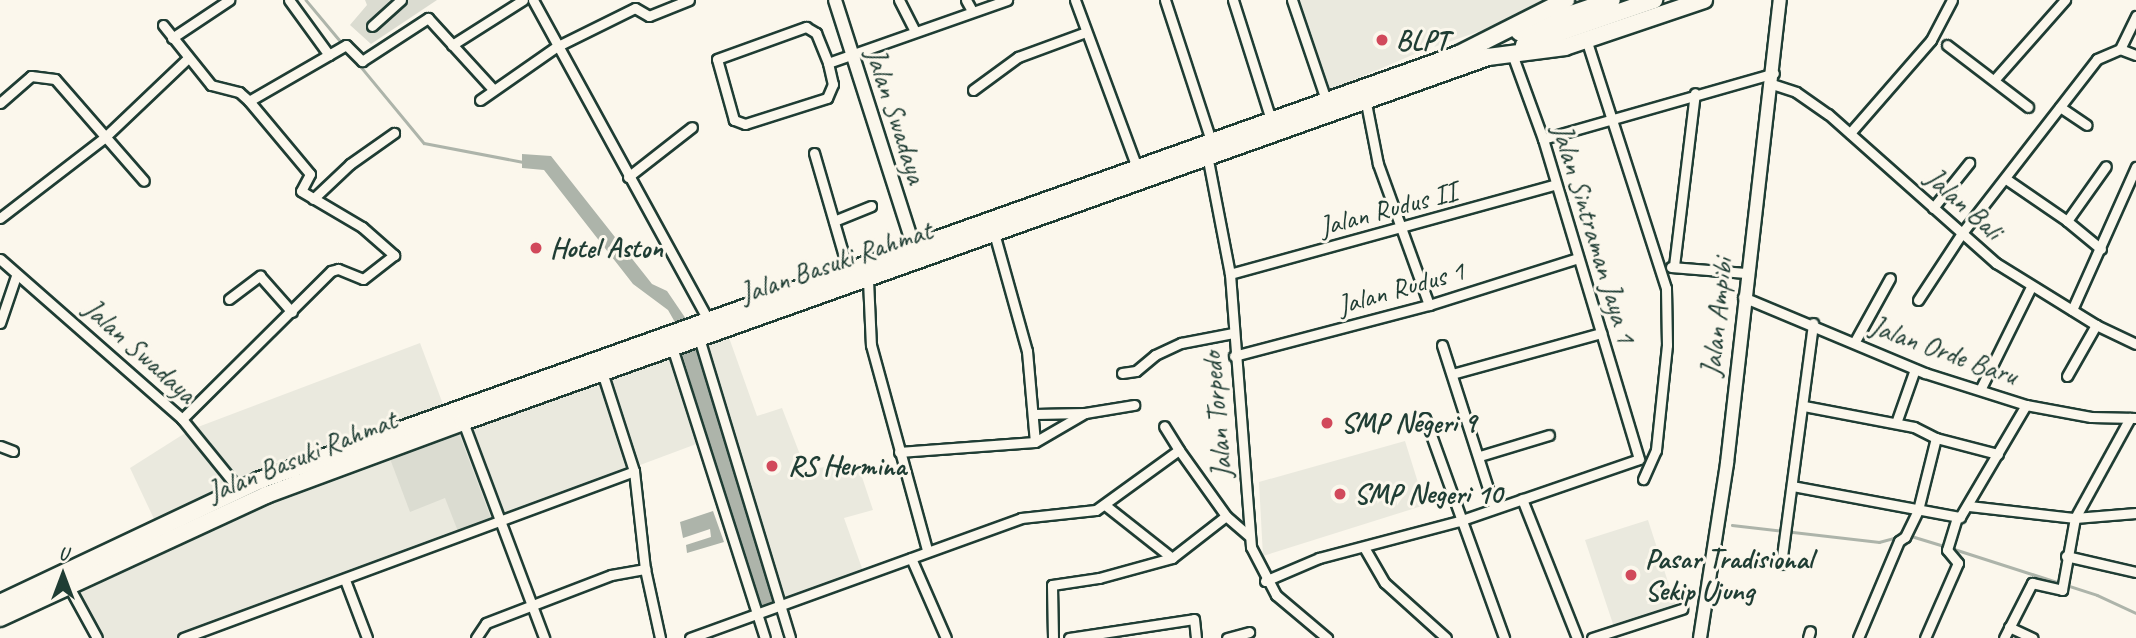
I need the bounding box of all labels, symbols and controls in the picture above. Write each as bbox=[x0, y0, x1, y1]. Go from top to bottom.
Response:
place label: BLPT bbox=[1396, 23, 1448, 57]
marker: BLPT bbox=[1374, 32, 1390, 48]
street label: Jalan Swadaya bbox=[859, 45, 933, 187]
street label: Jalan Sintraman Jaya 1 bbox=[1545, 121, 1643, 347]
street label: Jalan Bali bbox=[1918, 161, 2010, 247]
street label: Jalan Rudus II bbox=[1316, 175, 1460, 243]
street label: Jalan Basuki Rahmat bbox=[735, 213, 937, 311]
place label: Hotel Aston bbox=[550, 231, 663, 265]
marker: Hotel Aston bbox=[528, 240, 544, 256]
street label: Jalan Rudus 1 bbox=[1334, 254, 1468, 322]
street label: Jalan Ampibi bbox=[1694, 256, 1740, 378]
street label: Jalan Swadaya bbox=[77, 292, 203, 410]
street label: Jalan Orde Baru bbox=[1866, 309, 2022, 393]
street label: Jalan Torpedo bbox=[1195, 350, 1239, 480]
street label: Jalan Basuki Rahmat bbox=[202, 403, 402, 509]
place label: SMP Negeri 9 bbox=[1341, 406, 1476, 440]
marker: SMP Negeri 9 bbox=[1319, 415, 1335, 431]
place label: RS Hermina bbox=[788, 449, 906, 483]
marker: RS Hermina bbox=[762, 456, 782, 476]
place label: SMP Negeri 10 bbox=[1354, 477, 1502, 511]
marker: SMP Negeri 10 bbox=[1332, 486, 1348, 502]
north arrow bbox=[28, 540, 98, 610]
text: U bbox=[58, 542, 68, 566]
place label: Pasar Tradisional Sekip Ujung bbox=[1645, 542, 1812, 608]
marker: Pasar Tradisional Sekip Ujung bbox=[1623, 567, 1639, 583]

